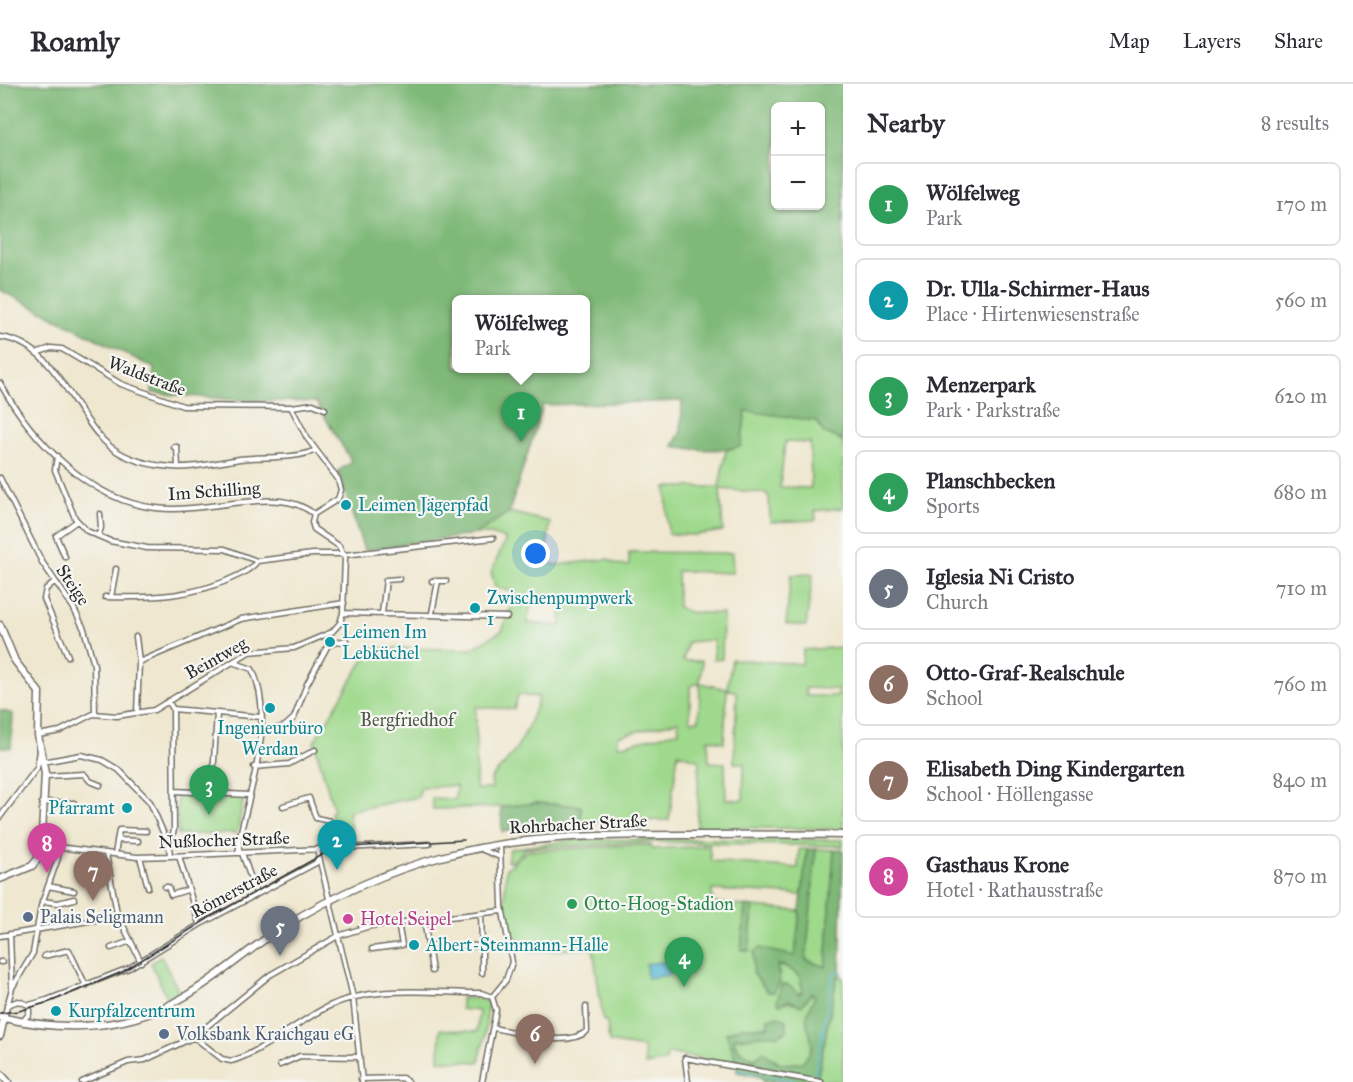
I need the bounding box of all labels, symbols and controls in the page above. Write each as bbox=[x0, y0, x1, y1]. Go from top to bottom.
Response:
text: Roamly bbox=[30, 24, 119, 59]
text: Map bbox=[1109, 28, 1150, 54]
text: Layers bbox=[1183, 28, 1241, 54]
text: Share bbox=[1274, 28, 1323, 54]
map controls bbox=[771, 102, 825, 210]
button: + bbox=[771, 102, 825, 156]
text: Nearby bbox=[867, 107, 945, 139]
text: 8 results bbox=[1261, 111, 1329, 135]
button: − bbox=[771, 156, 825, 210]
text: Wölfelweg bbox=[926, 179, 1019, 206]
text: 1 bbox=[885, 192, 892, 216]
text: 170 m bbox=[1276, 192, 1327, 216]
text: Park bbox=[926, 206, 962, 230]
text: Dr. Ulla-Schirmer-Haus bbox=[926, 275, 1149, 302]
text: 2 bbox=[884, 288, 893, 312]
text: 560 m bbox=[1275, 288, 1327, 312]
popup bbox=[452, 295, 590, 373]
text: Place · Hirtenwiesenstraße bbox=[926, 302, 1140, 326]
text: Wölfelweg bbox=[474, 309, 568, 336]
text: Park bbox=[474, 336, 511, 360]
street label: Waldstraße bbox=[105, 351, 189, 401]
text: Menzerpark bbox=[926, 371, 1036, 398]
text: 3 bbox=[885, 384, 893, 408]
text: 620 m bbox=[1274, 384, 1327, 408]
pin: 1 bbox=[502, 392, 540, 442]
text: Park · Parkstraße bbox=[926, 398, 1060, 422]
text: Planschbecken bbox=[926, 467, 1055, 494]
street label: Im Schilling bbox=[167, 477, 262, 506]
text: 4 bbox=[883, 480, 894, 504]
text: 680 m bbox=[1273, 480, 1327, 504]
place label: Leimen Jägerpfad bbox=[358, 494, 489, 517]
text: Sports bbox=[926, 494, 980, 518]
marker: Leimen Jägerpfad bbox=[339, 498, 353, 512]
your location bbox=[521, 539, 550, 568]
street label: Steige bbox=[50, 560, 95, 610]
text: Iglesia Ni Cristo bbox=[926, 563, 1074, 590]
text: 5 bbox=[884, 576, 893, 600]
text: 710 m bbox=[1276, 576, 1327, 600]
place label: Zwischenpumpwerk 1 bbox=[487, 587, 633, 630]
text: Church bbox=[926, 590, 988, 614]
marker: Zwischenpumpwerk 1 bbox=[468, 601, 482, 615]
place label: Leimen Im Lebküchel bbox=[342, 621, 427, 664]
street label: Beintweg bbox=[181, 632, 252, 685]
marker: Leimen Im Lebküchel bbox=[323, 635, 337, 649]
text: Otto-Graf-Realschule bbox=[926, 659, 1125, 686]
text: 6 bbox=[883, 672, 894, 696]
text: 760 m bbox=[1273, 672, 1327, 696]
text: School bbox=[926, 686, 983, 710]
marker: Ingenieurbüro Werdan bbox=[263, 701, 277, 715]
park label: Bergfriedhof bbox=[360, 709, 457, 732]
place label: Ingenieurbüro Werdan bbox=[217, 717, 323, 760]
text: Elisabeth Ding Kindergarten bbox=[926, 755, 1185, 782]
pin: 3 bbox=[190, 766, 228, 815]
text: 7 bbox=[883, 768, 894, 792]
text: 840 m bbox=[1272, 768, 1327, 792]
text: School · Höllengasse bbox=[926, 782, 1094, 806]
place label: Pfarramt bbox=[49, 797, 116, 819]
marker: Pfarramt bbox=[120, 801, 134, 815]
street label: Rohrbacher Straße bbox=[508, 809, 648, 839]
pin: 2 bbox=[318, 820, 356, 870]
pin: 8 bbox=[28, 824, 66, 873]
street label: Nußlocher Straße bbox=[158, 827, 290, 853]
text: Gasthaus Krone bbox=[926, 851, 1069, 878]
pin: 7 bbox=[74, 852, 112, 901]
street label: Römerstraße bbox=[187, 859, 281, 923]
text: 8 bbox=[883, 864, 894, 888]
text: 870 m bbox=[1273, 864, 1327, 888]
text: Hotel · Rathausstraße bbox=[926, 878, 1103, 902]
place label: Otto-Hoog-Stadion bbox=[584, 893, 734, 916]
marker: Otto-Hoog-Stadion bbox=[565, 897, 579, 911]
place label: Palais Seligmann bbox=[40, 906, 164, 929]
pin: 5 bbox=[260, 906, 300, 956]
place label: Hotel Seipel bbox=[360, 908, 451, 930]
marker: Palais Seligmann bbox=[21, 910, 35, 924]
marker: Hotel Seipel bbox=[341, 912, 355, 926]
place label: Albert-Steinmann-Halle bbox=[425, 934, 609, 956]
marker: Albert-Steinmann-Halle bbox=[407, 938, 421, 952]
pin: 4 bbox=[664, 938, 704, 987]
place label: Kurpfalzcentrum bbox=[68, 1000, 195, 1022]
marker: Kurpfalzcentrum bbox=[49, 1004, 63, 1018]
pin: 6 bbox=[516, 1014, 554, 1064]
place label: Volksbank Kraichgau eG bbox=[175, 1023, 354, 1046]
marker: Volksbank Kraichgau eG bbox=[157, 1027, 171, 1041]

